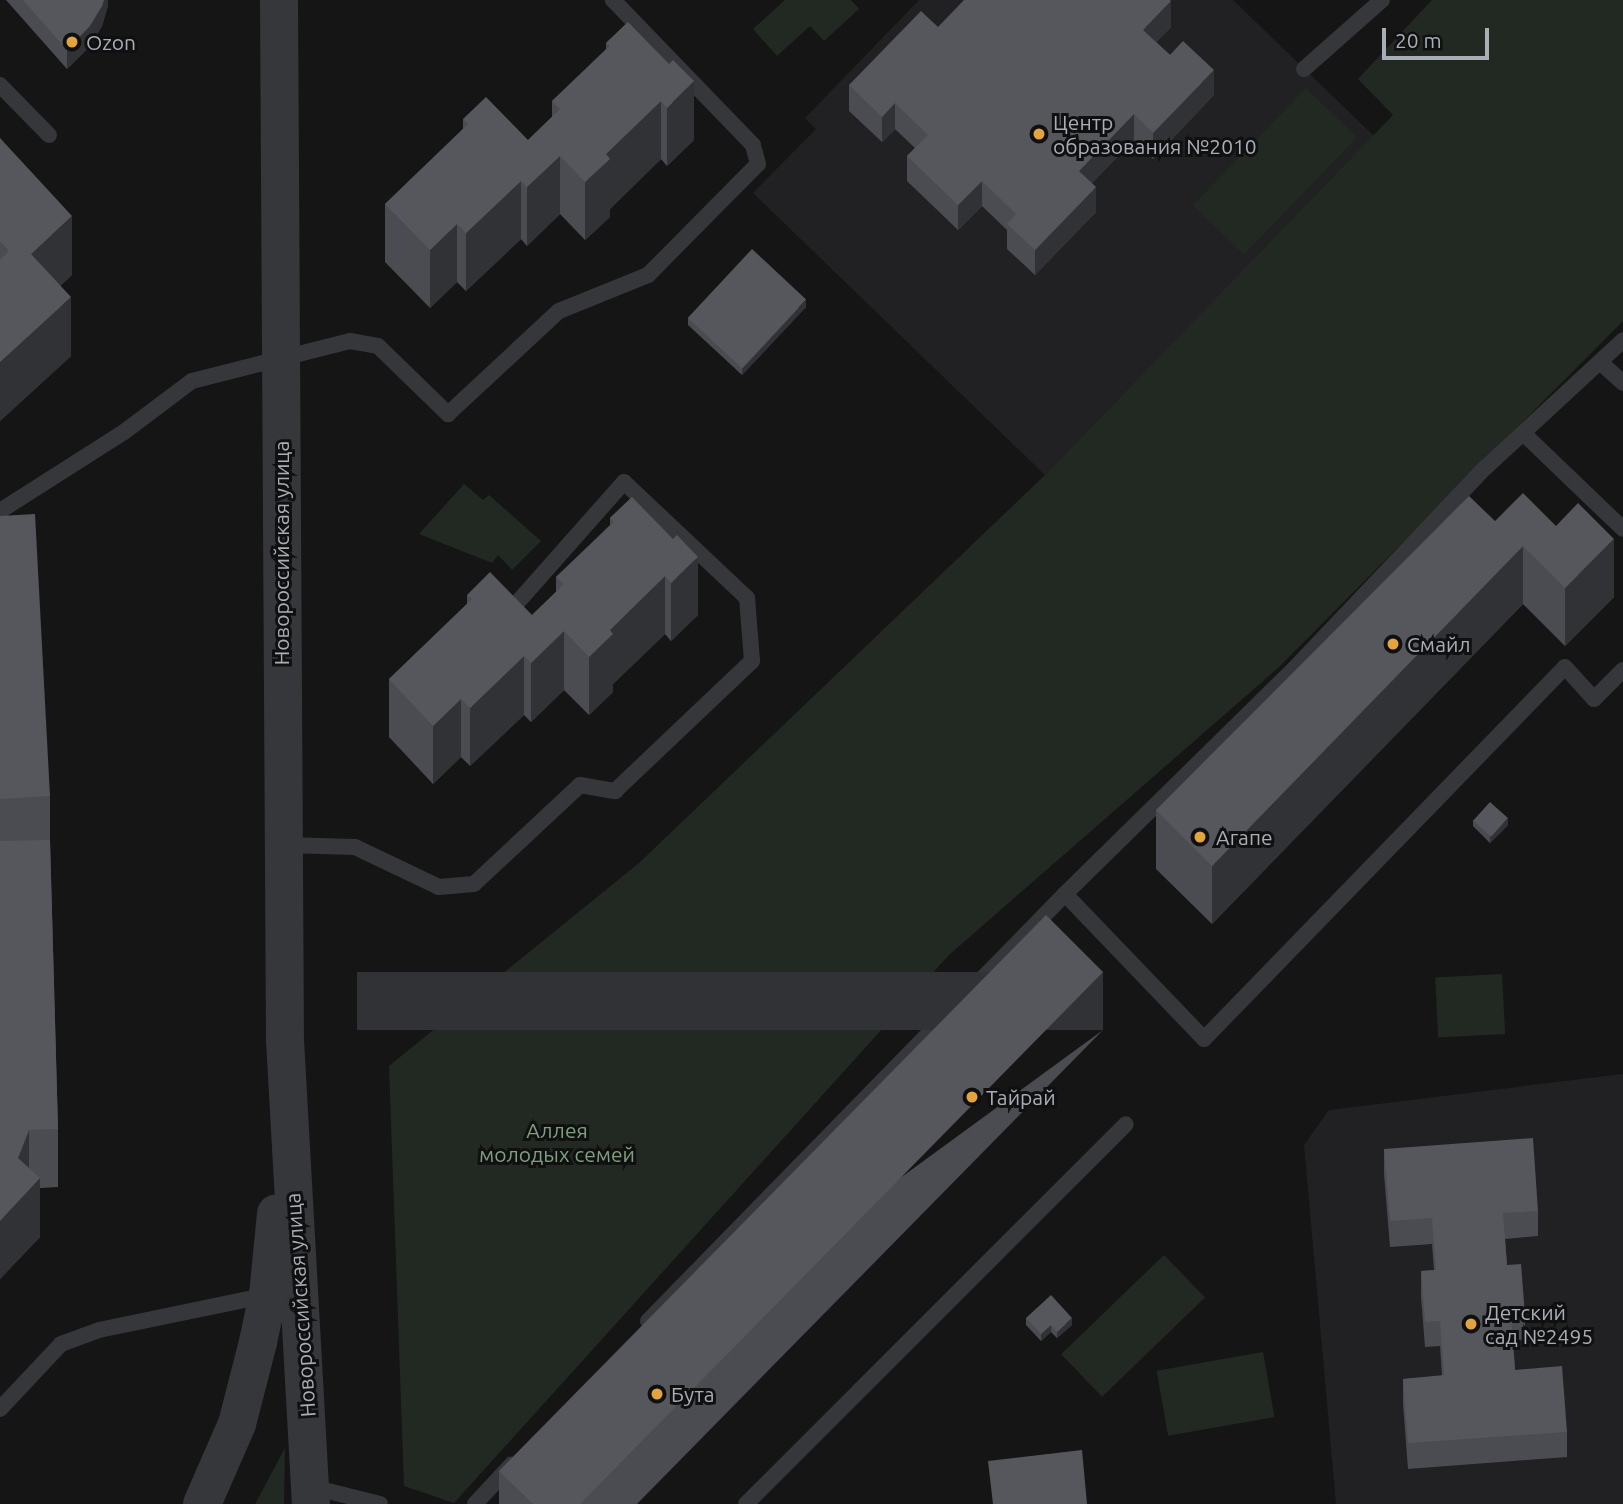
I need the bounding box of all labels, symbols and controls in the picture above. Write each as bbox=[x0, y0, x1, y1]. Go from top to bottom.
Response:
scale bar bbox=[1385, 14, 1492, 58]
text: 20 m bbox=[1395, 28, 1442, 52]
place label: Ozon bbox=[86, 29, 136, 55]
marker: Ozon bbox=[64, 34, 80, 50]
place label: Центр образования №2010 bbox=[1053, 109, 1257, 159]
marker: Центр образования №2010 bbox=[1031, 126, 1047, 142]
street label: Новороссийская улица bbox=[268, 441, 294, 665]
place label: Смайл bbox=[1407, 631, 1471, 657]
marker: Смайл bbox=[1385, 636, 1401, 652]
place label: Агапе bbox=[1216, 824, 1273, 850]
marker: Агапе bbox=[1190, 827, 1210, 847]
place label: Тайрай bbox=[986, 1084, 1056, 1110]
marker: Тайрай bbox=[964, 1089, 980, 1105]
park label: Аллея молодых семей bbox=[479, 1117, 635, 1167]
street label: Новороссийская улица bbox=[280, 1192, 320, 1418]
place label: Детский сад №2495 bbox=[1485, 1299, 1593, 1349]
marker: Детский сад №2495 bbox=[1463, 1316, 1479, 1332]
place label: Бута bbox=[671, 1381, 715, 1407]
marker: Бута bbox=[649, 1386, 665, 1402]

